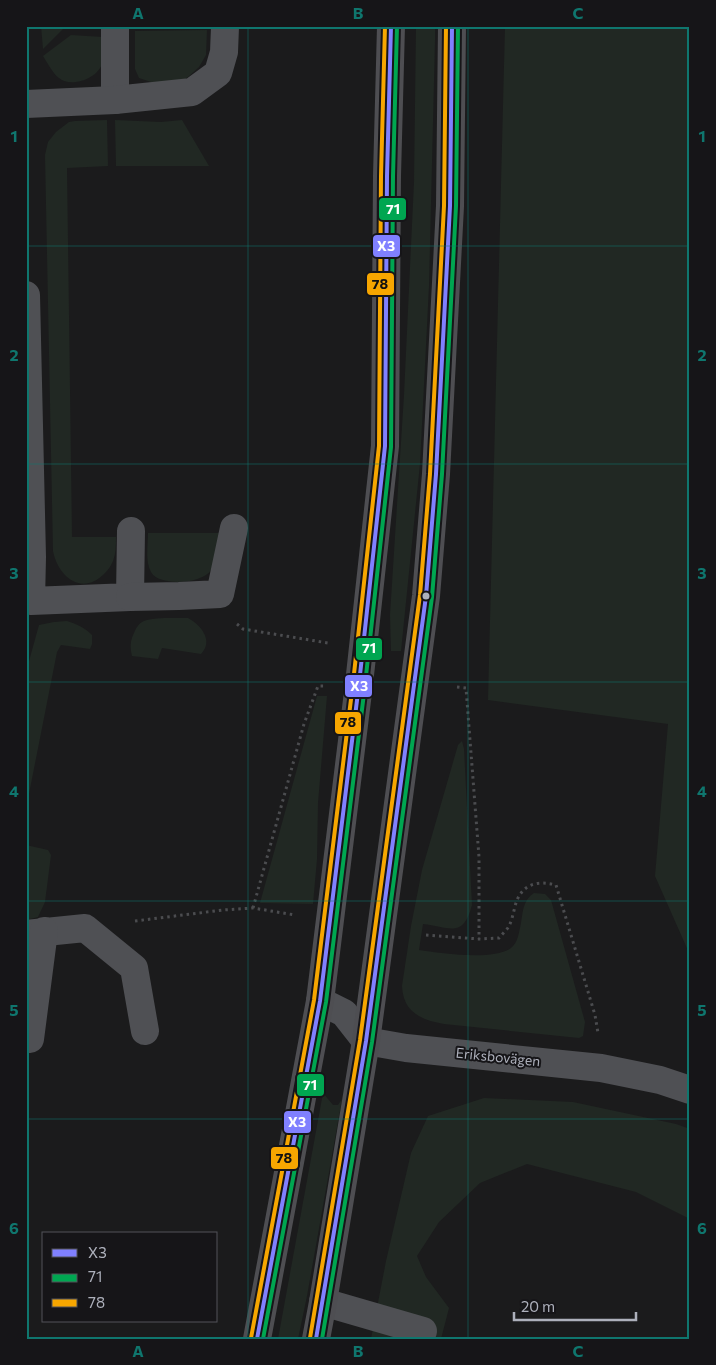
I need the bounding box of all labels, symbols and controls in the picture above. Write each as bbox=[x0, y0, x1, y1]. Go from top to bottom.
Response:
text: A bbox=[132, 3, 144, 22]
text: B bbox=[353, 3, 364, 22]
text: C bbox=[573, 3, 584, 22]
text: 1 bbox=[10, 126, 18, 145]
text: 1 bbox=[698, 126, 706, 145]
line badge: 71 bbox=[378, 197, 407, 221]
text: 71 bbox=[386, 200, 400, 217]
line badge: X3 bbox=[372, 234, 401, 258]
text: X3 bbox=[377, 237, 395, 254]
line badge: 78 bbox=[366, 272, 395, 296]
text: 78 bbox=[372, 275, 388, 292]
text: 2 bbox=[9, 345, 19, 364]
text: 2 bbox=[697, 345, 707, 364]
text: 3 bbox=[9, 563, 19, 582]
text: 3 bbox=[697, 563, 707, 582]
unlabelled marker bbox=[421, 591, 431, 601]
line badge: 71 bbox=[355, 637, 383, 661]
text: 71 bbox=[362, 639, 376, 656]
line badge: X3 bbox=[344, 674, 373, 698]
text: X3 bbox=[350, 677, 368, 694]
line badge: 78 bbox=[334, 711, 362, 735]
text: 78 bbox=[340, 713, 356, 730]
text: 4 bbox=[9, 781, 19, 800]
text: 4 bbox=[697, 781, 707, 800]
text: 5 bbox=[9, 1000, 19, 1019]
text: 5 bbox=[697, 1000, 707, 1019]
street label: Eriksbovägen bbox=[455, 1044, 541, 1069]
line badge: 71 bbox=[296, 1073, 325, 1097]
text: 71 bbox=[303, 1076, 317, 1093]
line badge: X3 bbox=[283, 1110, 312, 1134]
text: X3 bbox=[288, 1113, 306, 1130]
line badge: 78 bbox=[270, 1146, 299, 1170]
text: 78 bbox=[276, 1149, 292, 1166]
text: 6 bbox=[9, 1218, 19, 1237]
text: 6 bbox=[697, 1218, 707, 1237]
legend bbox=[42, 1232, 218, 1322]
text: X3 bbox=[88, 1243, 107, 1261]
text: 71 bbox=[88, 1267, 102, 1285]
scale bar bbox=[514, 1290, 636, 1322]
text: 78 bbox=[88, 1293, 105, 1311]
text: 20 m bbox=[521, 1297, 555, 1315]
text: A bbox=[132, 1341, 144, 1360]
text: B bbox=[353, 1341, 364, 1360]
text: C bbox=[573, 1341, 584, 1360]

